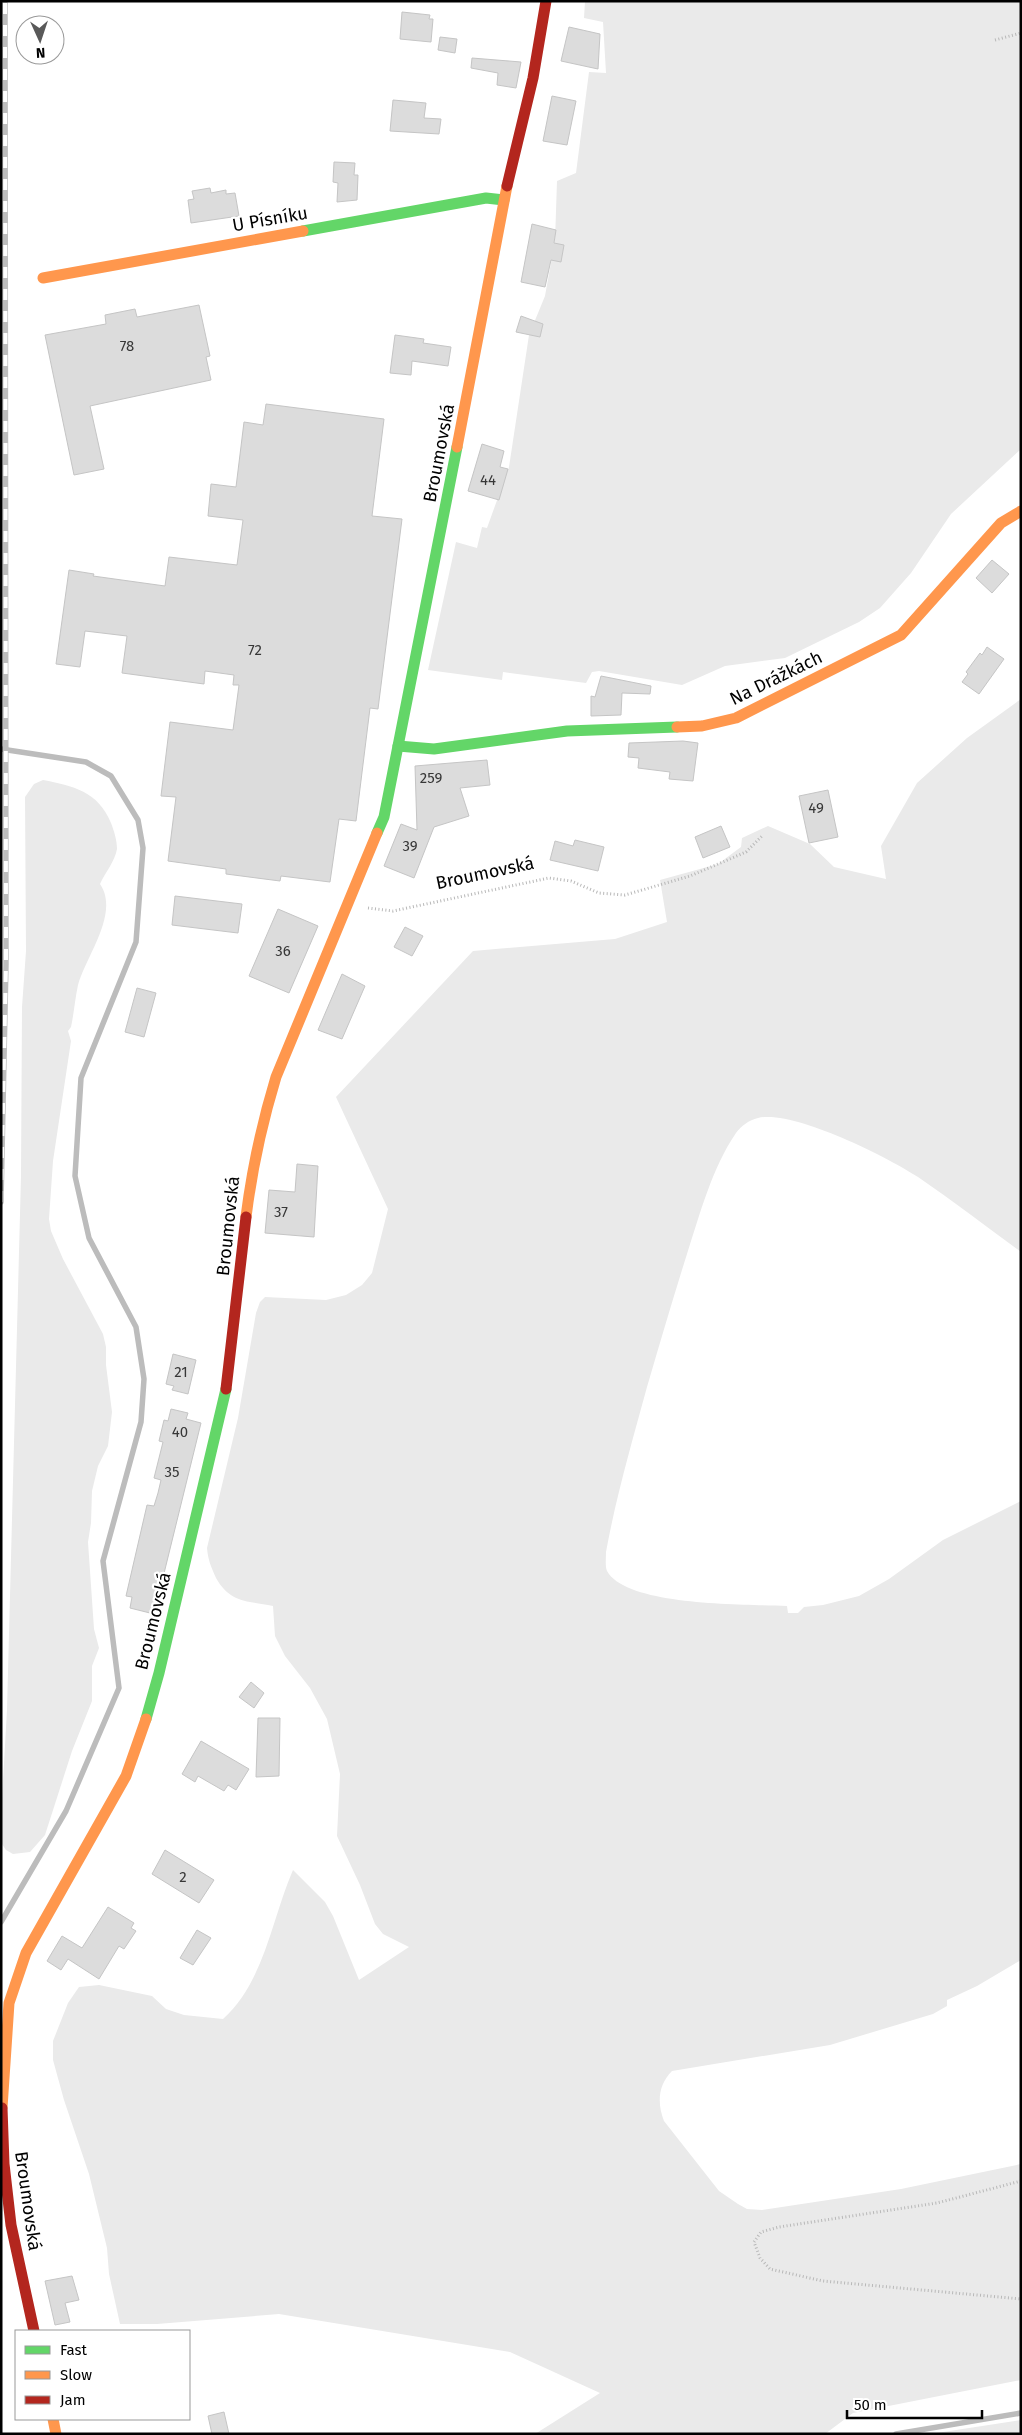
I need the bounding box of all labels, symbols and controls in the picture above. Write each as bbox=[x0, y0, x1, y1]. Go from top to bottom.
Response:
north arrow bbox=[15, 15, 65, 65]
text: N bbox=[36, 44, 46, 61]
street label: U Písníku bbox=[231, 202, 309, 236]
house number: 78 bbox=[120, 337, 134, 355]
street label: Broumovská bbox=[419, 402, 459, 504]
house number: 44 bbox=[480, 471, 496, 489]
house number: 72 bbox=[248, 641, 262, 659]
street label: Na Drážkách bbox=[726, 646, 826, 710]
house number: 259 bbox=[420, 769, 442, 787]
house number: 49 bbox=[808, 799, 824, 817]
house number: 39 bbox=[402, 837, 418, 855]
street label: Broumovská bbox=[434, 852, 536, 894]
house number: 36 bbox=[275, 942, 291, 960]
street label: Broumovská bbox=[212, 1175, 244, 1277]
house number: 37 bbox=[274, 1203, 288, 1221]
house number: 21 bbox=[174, 1363, 188, 1381]
house number: 40 bbox=[172, 1423, 188, 1441]
house number: 35 bbox=[164, 1463, 180, 1481]
street label: Broumovská bbox=[130, 1570, 176, 1672]
house number: 2 bbox=[179, 1868, 187, 1886]
street label: Broumovská bbox=[10, 2150, 46, 2252]
legend bbox=[15, 2330, 190, 2420]
text: Fast bbox=[60, 2341, 87, 2359]
text: Slow bbox=[60, 2366, 92, 2384]
scale bar bbox=[847, 2388, 982, 2420]
text: Jam bbox=[60, 2391, 86, 2409]
text: 50 m bbox=[854, 2396, 887, 2414]

